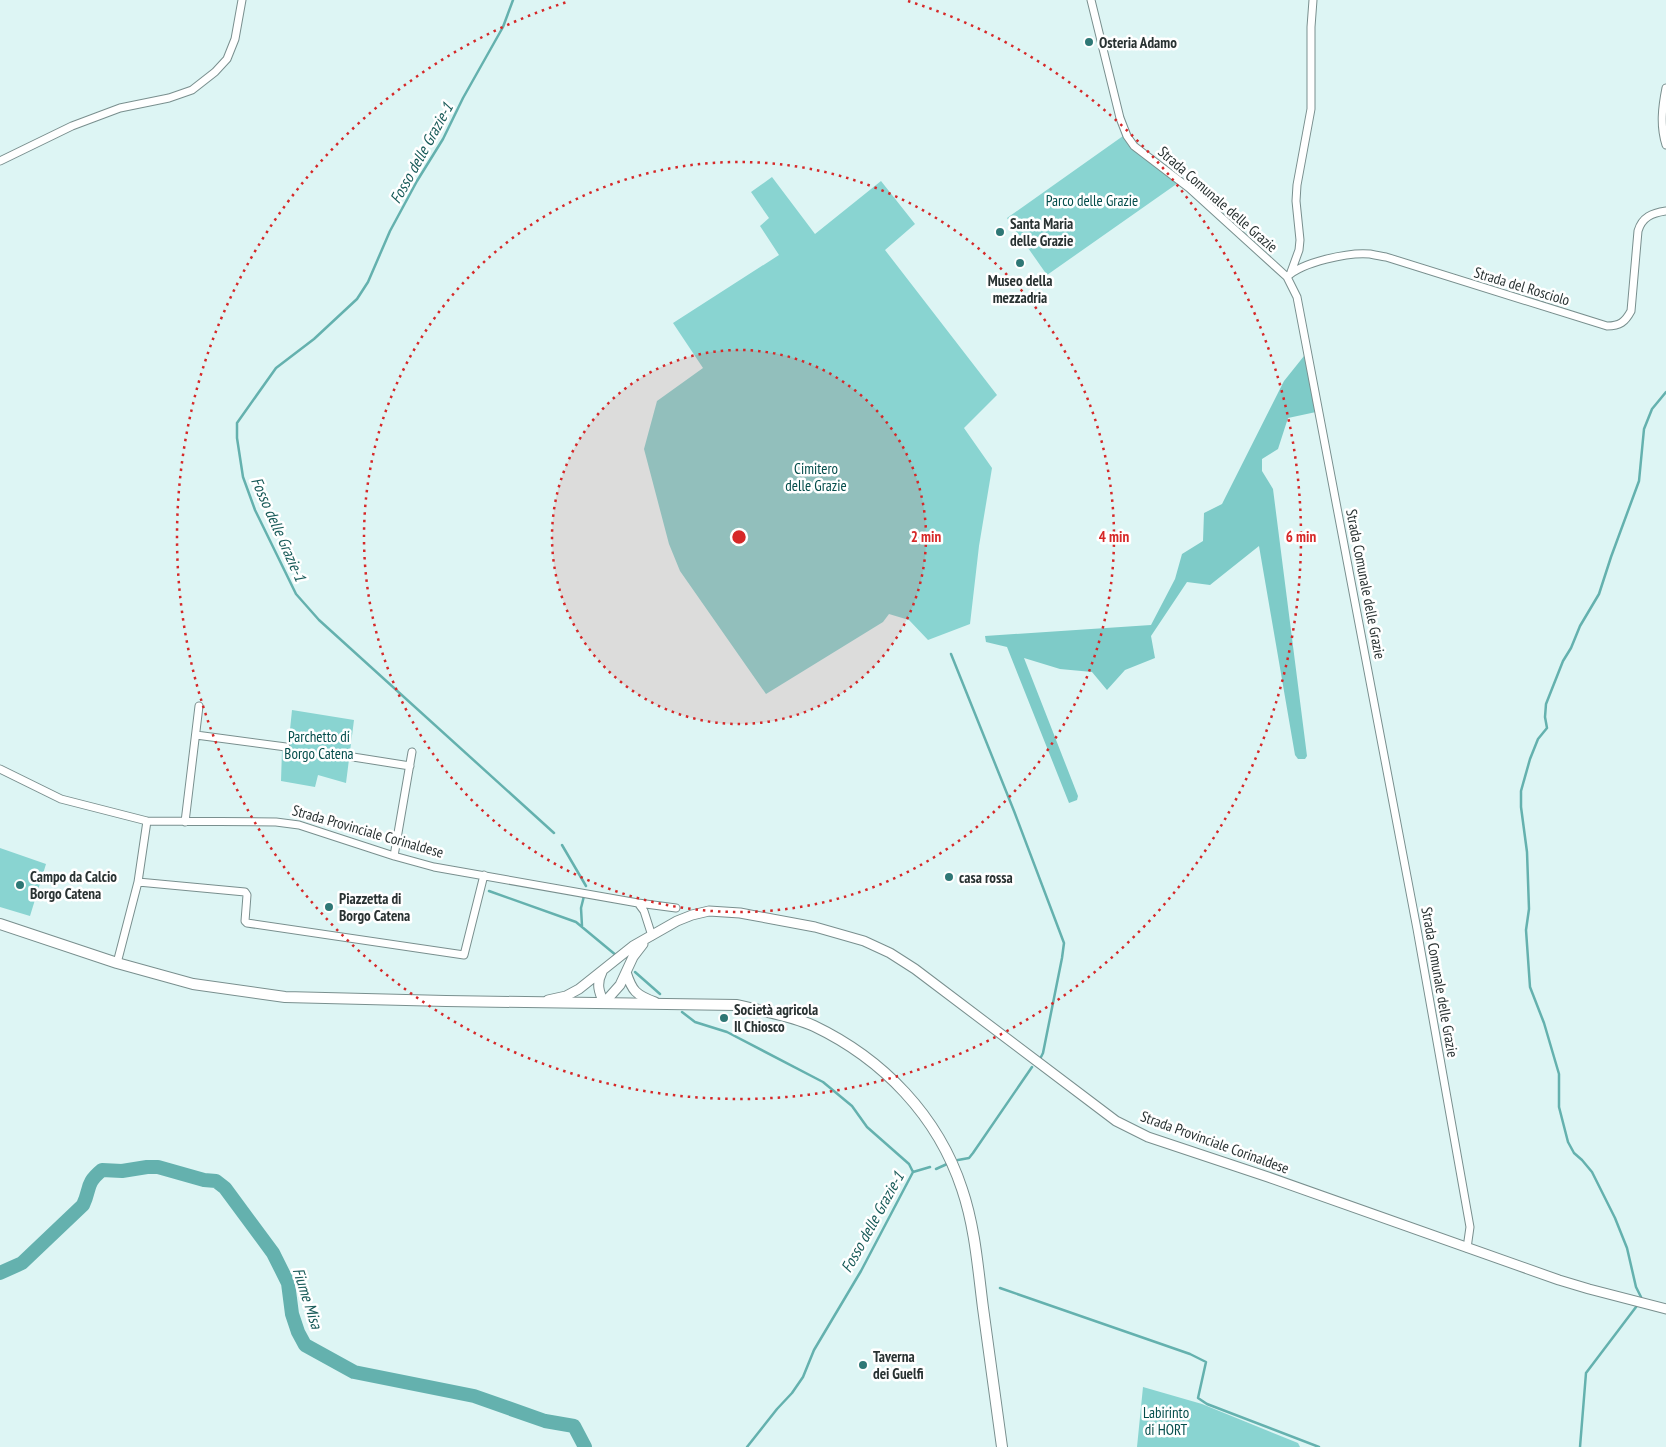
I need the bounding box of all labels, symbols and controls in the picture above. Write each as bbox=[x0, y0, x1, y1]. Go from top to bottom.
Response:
place label: Osteria Adamo bbox=[1099, 33, 1177, 52]
marker: Osteria Adamo bbox=[1083, 36, 1095, 48]
water label: Fosso delle Grazie-1 bbox=[385, 98, 457, 207]
street label: Strada Comunale delle Grazie bbox=[1154, 142, 1282, 256]
park label: Parco delle Grazie bbox=[1046, 191, 1138, 210]
place label: Santa Maria delle Grazie bbox=[1010, 214, 1073, 250]
marker: Santa Maria delle Grazie bbox=[994, 226, 1006, 238]
marker: Museo della mezzadria bbox=[1014, 257, 1026, 269]
street label: Strada del Rosciolo bbox=[1472, 262, 1572, 310]
place label: Museo della mezzadria bbox=[988, 271, 1052, 307]
park label: Cimitero delle Grazie bbox=[785, 459, 847, 495]
water label: Fosso delle Grazie-1 bbox=[247, 474, 311, 585]
street label: Strada Comunale delle Grazie bbox=[1342, 507, 1390, 661]
text: 2 min bbox=[911, 527, 941, 546]
text: 4 min bbox=[1099, 527, 1129, 546]
text: 6 min bbox=[1286, 527, 1316, 546]
centre of rings bbox=[730, 528, 748, 546]
park label: Parchetto di Borgo Catena bbox=[284, 727, 354, 763]
street label: Strada Provinciale Corinaldese bbox=[290, 800, 446, 862]
place label: Campo da Calcio Borgo Catena bbox=[30, 867, 117, 903]
place label: casa rossa bbox=[959, 868, 1013, 887]
marker: casa rossa bbox=[943, 871, 955, 883]
marker: Campo da Calcio Borgo Catena bbox=[14, 879, 26, 891]
place label: Piazzetta di Borgo Catena bbox=[339, 889, 410, 925]
marker: Piazzetta di Borgo Catena bbox=[323, 901, 335, 913]
street label: Strada Comunale delle Grazie bbox=[1417, 905, 1463, 1059]
place label: Società agricola Il Chiosco bbox=[734, 1000, 818, 1036]
marker: Società agricola Il Chiosco bbox=[718, 1012, 730, 1024]
street label: Strada Provinciale Corinaldese bbox=[1138, 1106, 1292, 1178]
water label: Fosso delle Grazie-1 bbox=[836, 1167, 908, 1276]
water label: Fiume Misa bbox=[289, 1265, 328, 1333]
place label: Taverna dei Guelfi bbox=[873, 1347, 924, 1383]
marker: Taverna dei Guelfi bbox=[857, 1359, 869, 1371]
park label: Labirinto di HORT bbox=[1143, 1403, 1189, 1439]

